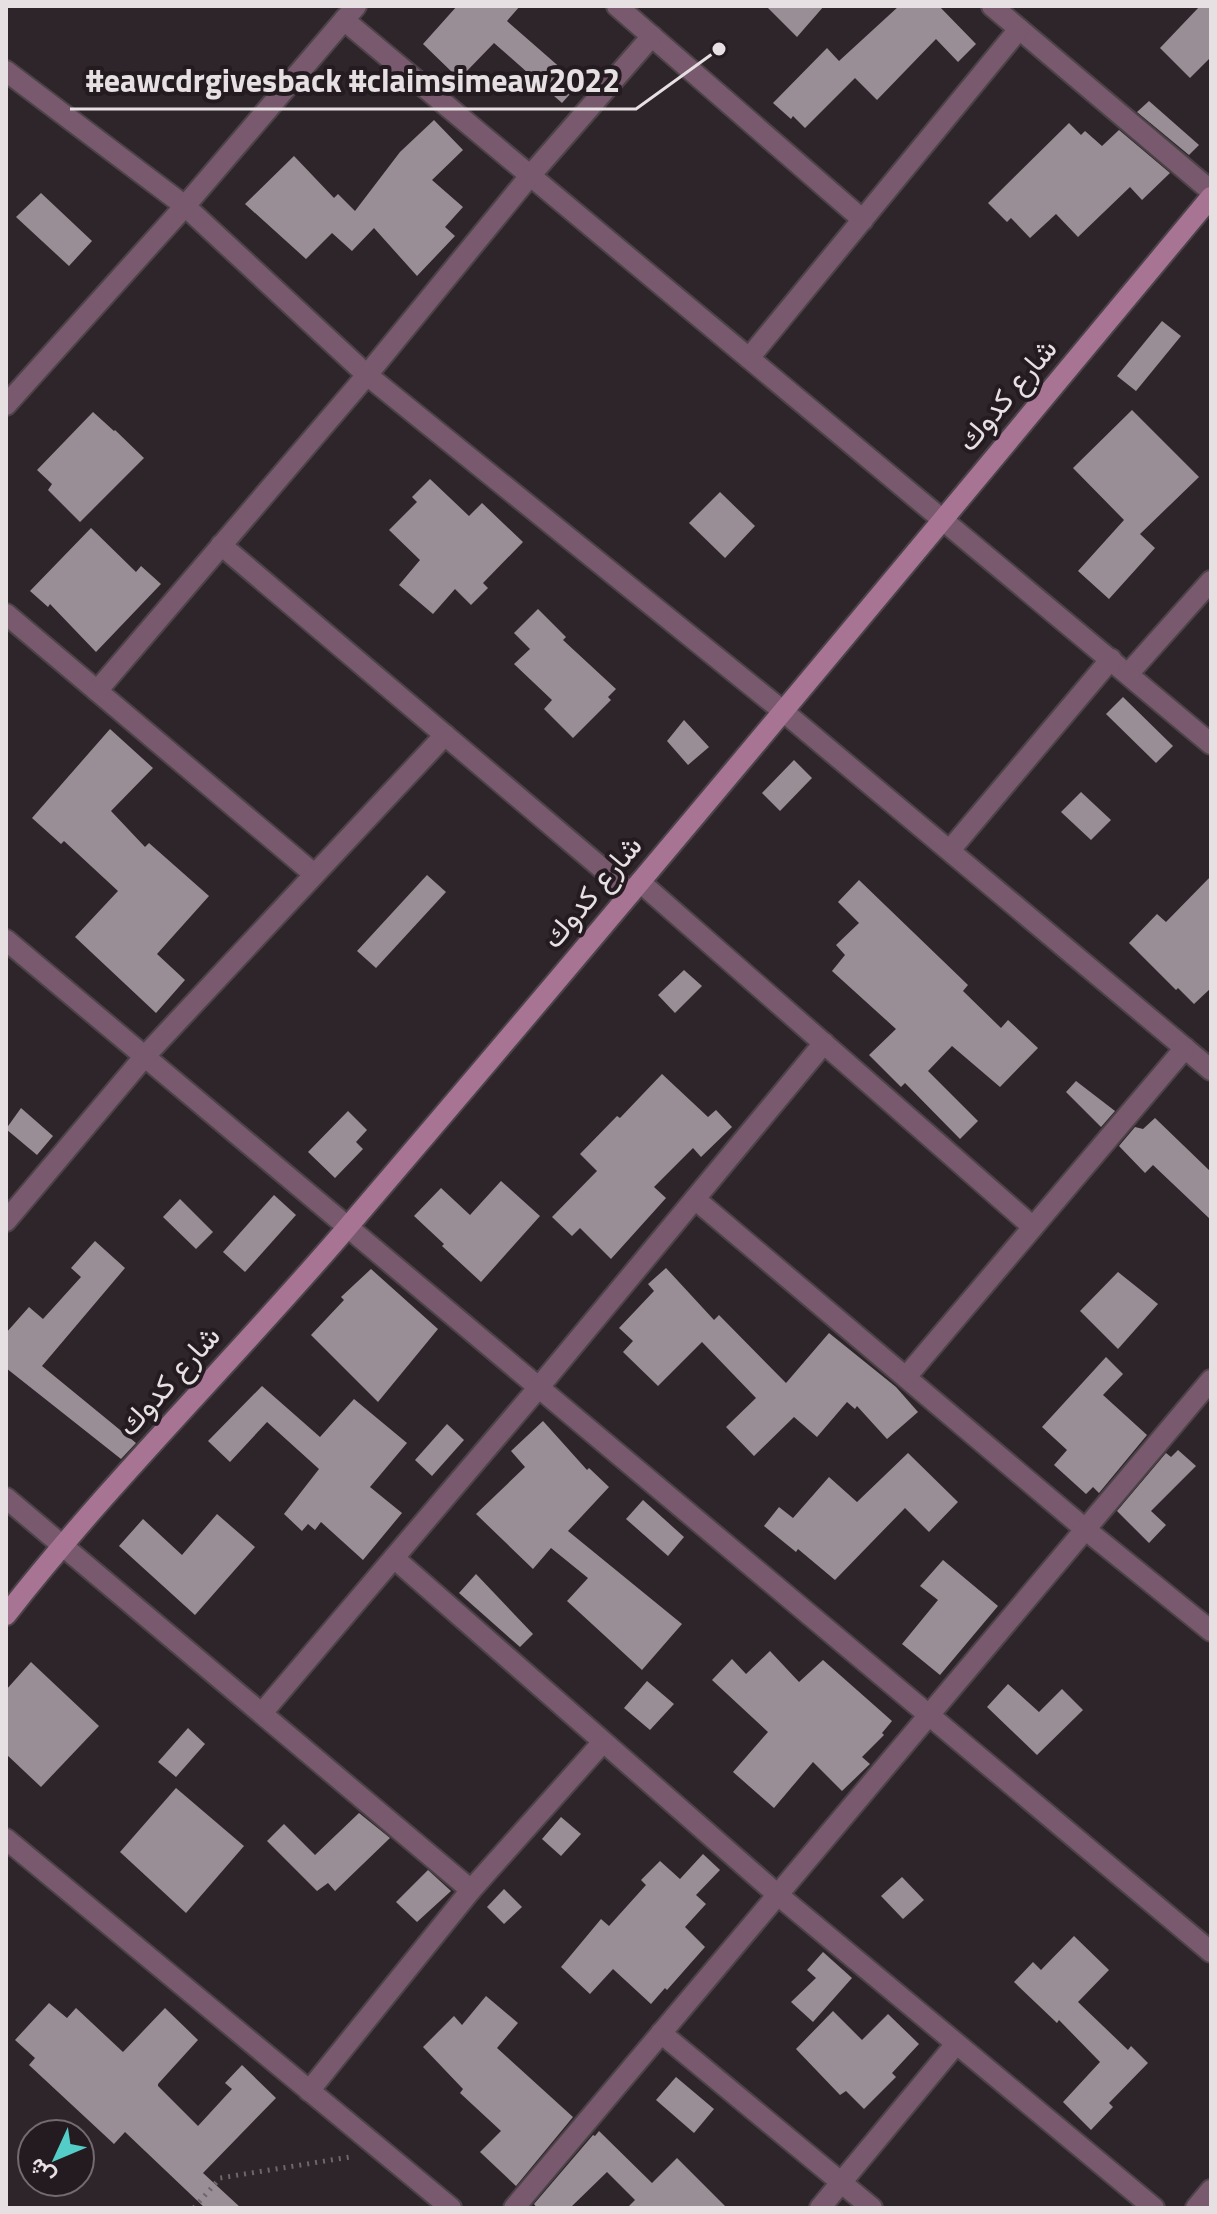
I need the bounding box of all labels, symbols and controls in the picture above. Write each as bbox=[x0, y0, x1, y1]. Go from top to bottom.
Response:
callout: #eawcdrgivesback #claimsimeaw2022 bbox=[70, 53, 636, 109]
text: #eawcdrgivesback #claimsimeaw2022 bbox=[86, 56, 620, 104]
street label: شارع كدوك bbox=[945, 327, 1068, 461]
street label: شارع كدوك bbox=[530, 824, 653, 958]
street label: شارع كدوك bbox=[106, 1314, 231, 1446]
north arrow bbox=[16, 2118, 96, 2198]
text: ش bbox=[20, 2151, 63, 2193]

